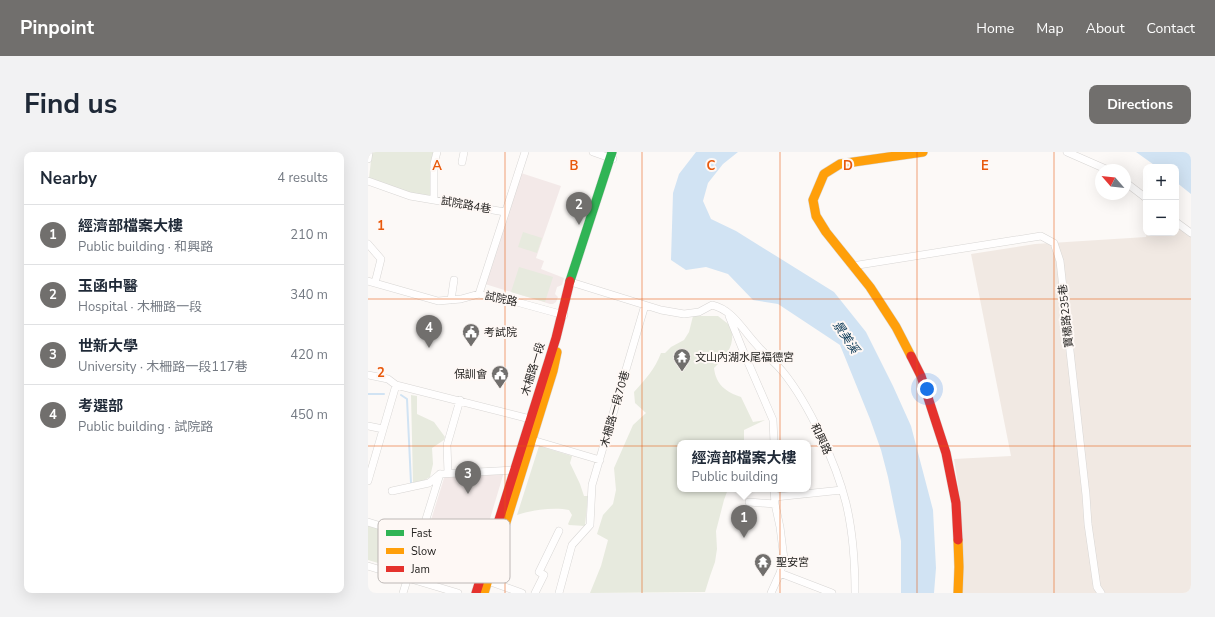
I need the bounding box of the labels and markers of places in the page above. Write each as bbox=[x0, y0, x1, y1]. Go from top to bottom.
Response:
pin: 2 bbox=[566, 192, 592, 225]
pin: 4 bbox=[416, 315, 442, 348]
public building icon: 考試院 bbox=[461, 322, 481, 347]
place label: 考試院 bbox=[484, 325, 517, 340]
temple icon: 文山內湖水尾福德宮 bbox=[672, 347, 692, 372]
place label: 文山內湖水尾福德宮 bbox=[695, 350, 794, 365]
public building icon: 保訓會 bbox=[490, 364, 510, 389]
place label: 保訓會 bbox=[454, 367, 487, 382]
pin: 3 bbox=[455, 461, 481, 494]
pin: 1 bbox=[731, 505, 757, 538]
temple icon: 聖安宮 bbox=[753, 552, 773, 577]
place label: 聖安宮 bbox=[776, 555, 809, 570]

